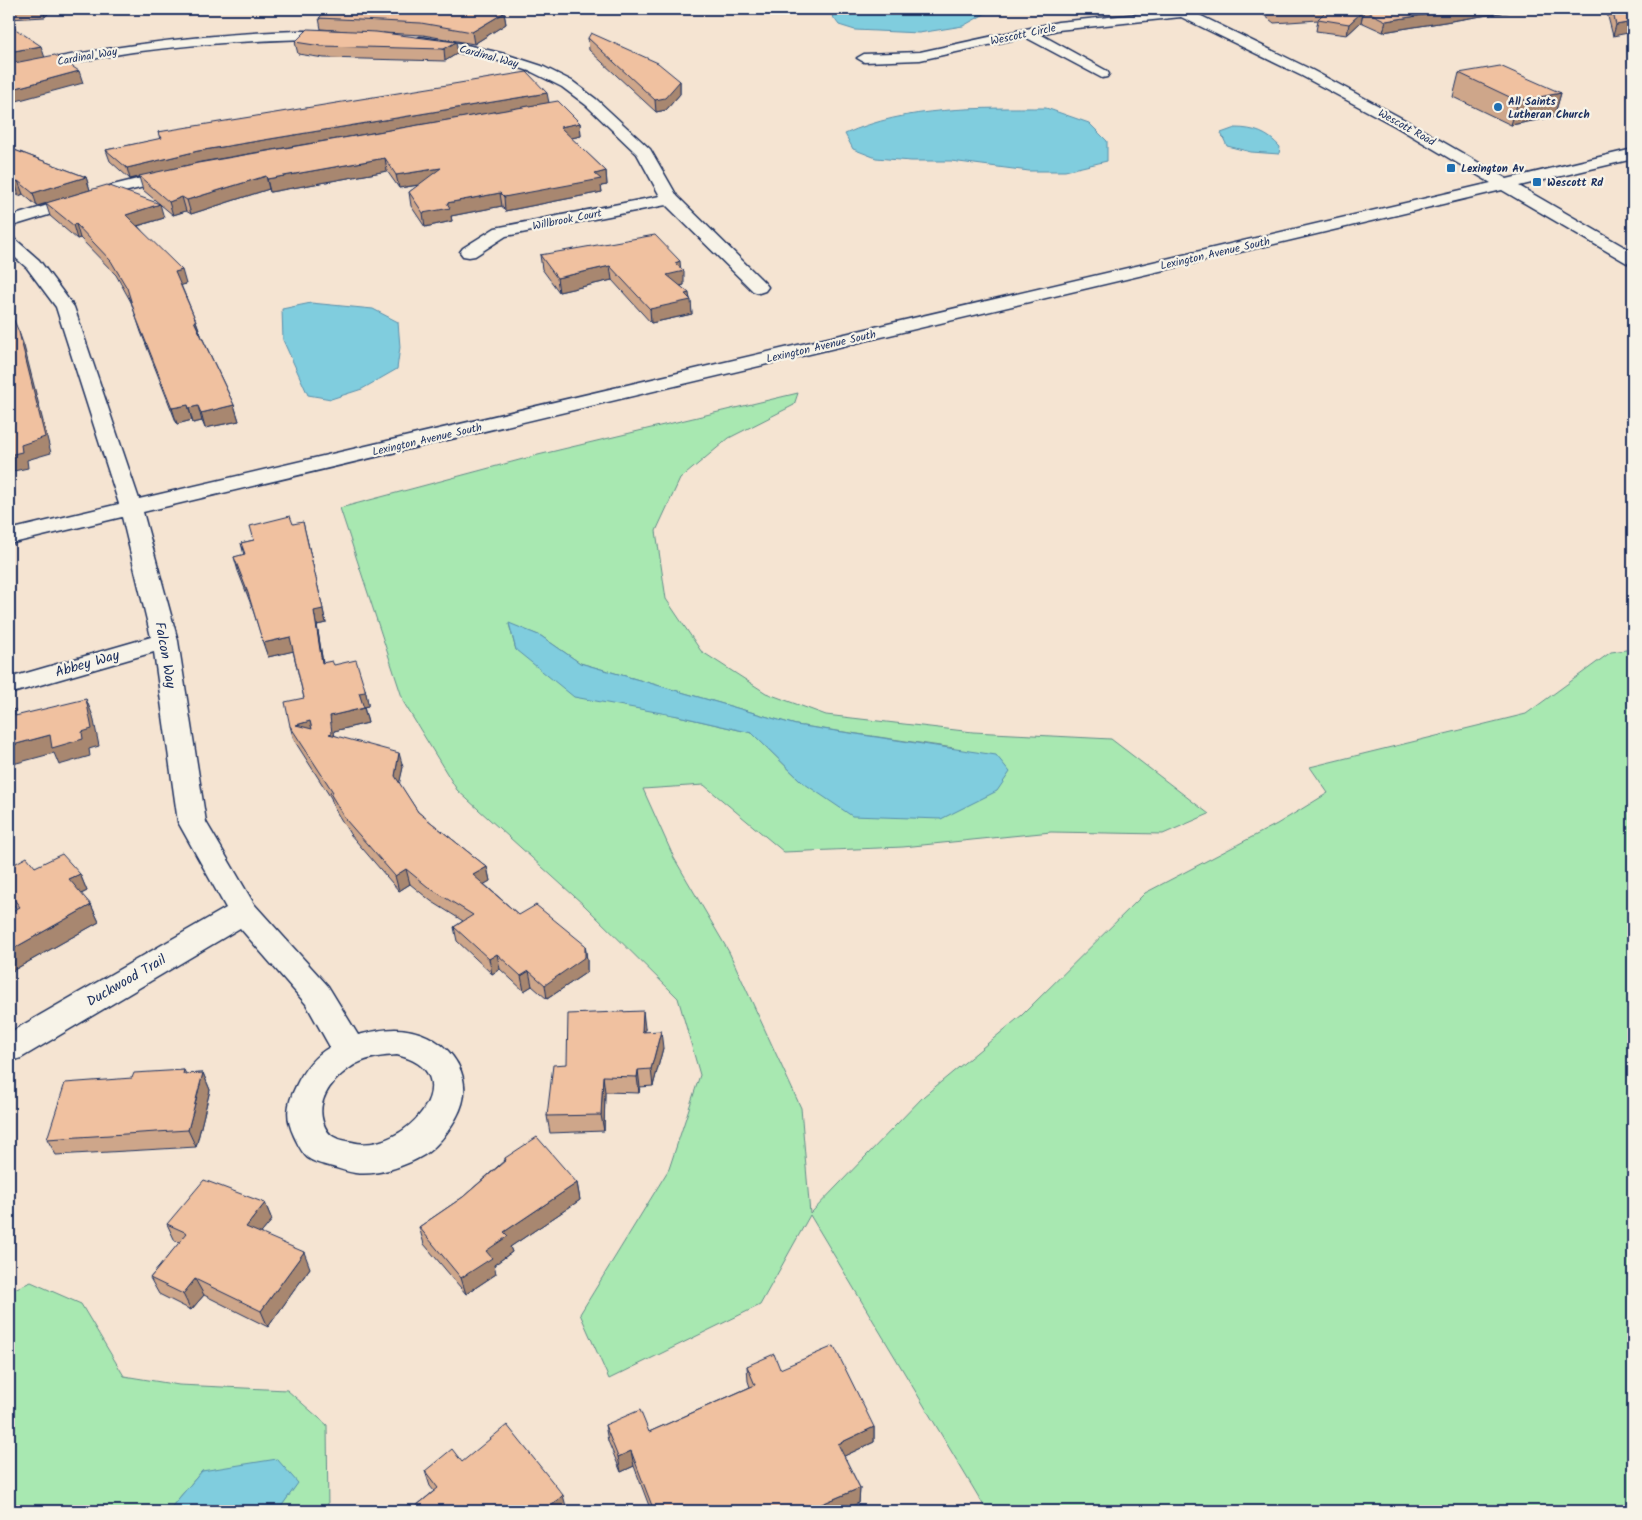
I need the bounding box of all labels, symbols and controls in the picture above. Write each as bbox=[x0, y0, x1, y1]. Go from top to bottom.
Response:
street label: Wescott Circle bbox=[989, 19, 1058, 51]
street label: Cardinal Way bbox=[457, 40, 521, 74]
street label: Cardinal Way bbox=[56, 43, 119, 71]
place label: All Saints Lutheran Church bbox=[1508, 93, 1590, 124]
marker: All Saints Lutheran Church bbox=[1492, 101, 1504, 113]
street label: Wescott Road bbox=[1375, 105, 1439, 151]
place label: Lexington Av bbox=[1461, 160, 1524, 178]
marker: Lexington Av bbox=[1445, 162, 1457, 174]
place label: Wescott Rd bbox=[1547, 174, 1604, 192]
marker: Wescott Rd bbox=[1531, 176, 1543, 188]
street label: Willbrook Court bbox=[531, 204, 604, 236]
street label: Lexington Avenue South bbox=[1159, 233, 1272, 275]
street label: Lexington Avenue South bbox=[765, 326, 878, 368]
street label: Lexington Avenue South bbox=[371, 419, 484, 461]
street label: Falcon Way bbox=[148, 620, 182, 691]
street label: Abbey Way bbox=[53, 644, 122, 684]
street label: Duckwood Trail bbox=[83, 949, 171, 1013]

